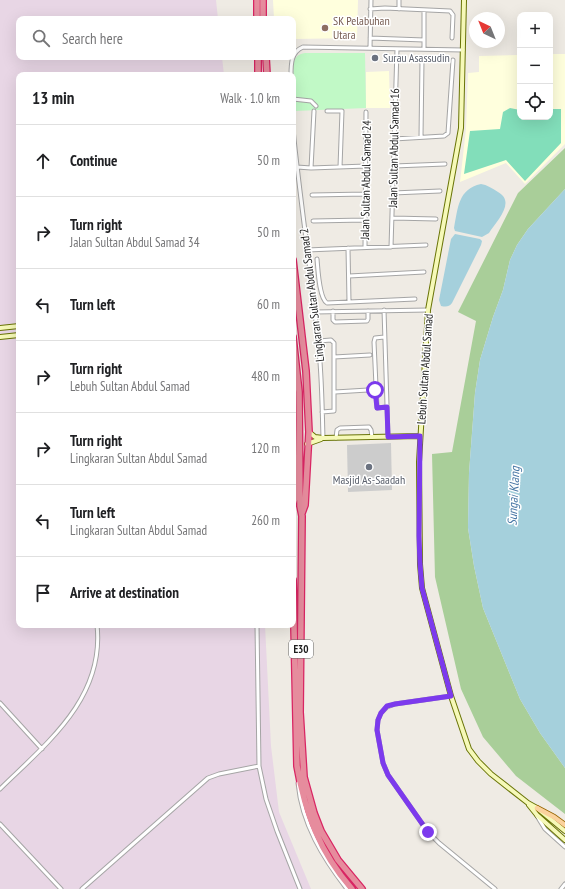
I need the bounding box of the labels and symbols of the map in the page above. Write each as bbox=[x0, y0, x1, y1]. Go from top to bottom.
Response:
north arrow bbox=[469, 12, 505, 48]
place label: SK Pelabuhan Utara bbox=[333, 13, 390, 42]
marker: SK Pelabuhan Utara bbox=[320, 23, 330, 33]
place label: Surau Asassudin bbox=[383, 50, 450, 65]
marker: Surau Asassudin bbox=[370, 53, 380, 63]
street label: Jalan Sultan Abdul Samad 16 bbox=[385, 88, 402, 209]
street label: Jalan Sultan Abdul Samad 24 bbox=[357, 119, 374, 241]
street label: Lingkaran Sultan Abdul Samad 2 bbox=[296, 227, 327, 363]
street label: Lebuh Sultan Abdul Samad bbox=[413, 313, 436, 425]
route start bbox=[366, 381, 384, 399]
marker: Masjid As-Saadah bbox=[364, 462, 374, 472]
water label: Sungai Klang bbox=[503, 465, 524, 526]
place label: Masjid As-Saadah bbox=[333, 472, 405, 487]
road number: E30 bbox=[289, 640, 313, 658]
route end bbox=[419, 823, 437, 841]

